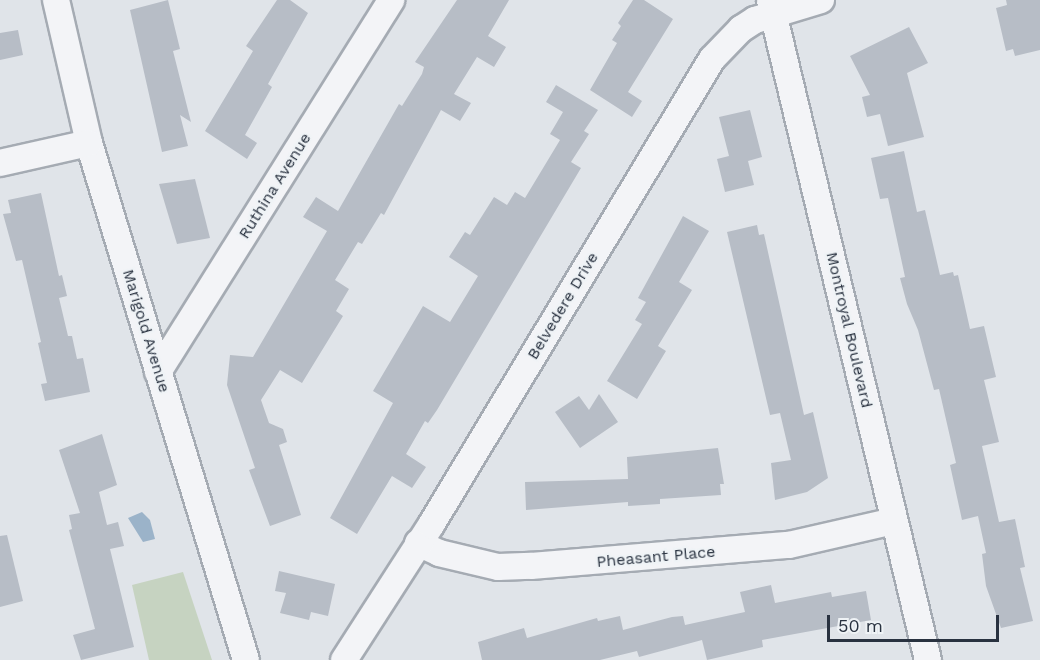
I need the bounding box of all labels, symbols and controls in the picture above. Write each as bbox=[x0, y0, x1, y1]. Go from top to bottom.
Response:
street label: Ruthina Avenue bbox=[234, 129, 316, 243]
street label: Belvedere Drive bbox=[523, 249, 603, 363]
street label: Montroyal Boulevard bbox=[822, 250, 876, 410]
street label: Marigold Avenue bbox=[118, 267, 174, 395]
street label: Pheasant Place bbox=[596, 542, 716, 572]
scale bar bbox=[830, 603, 1002, 641]
text: 50 m bbox=[838, 615, 883, 636]

